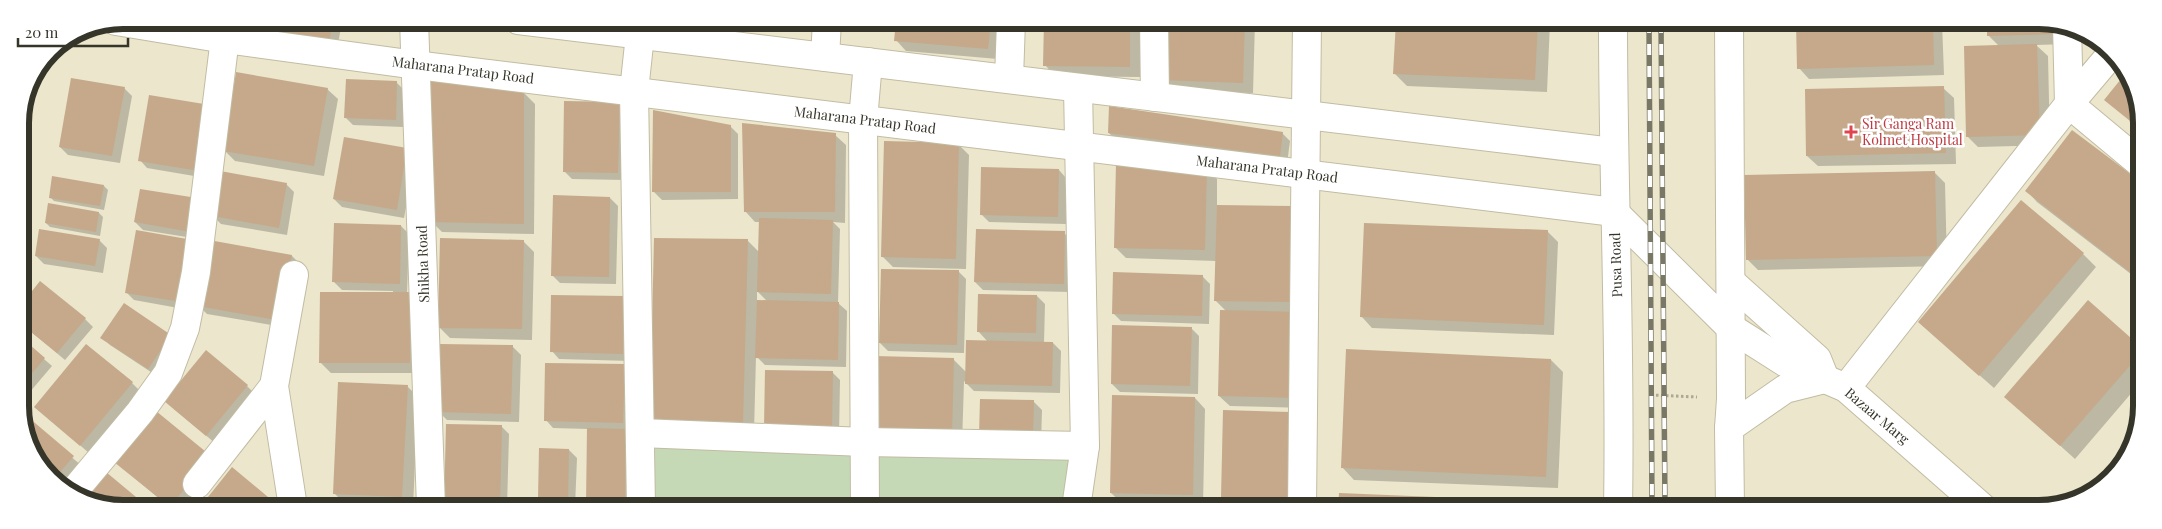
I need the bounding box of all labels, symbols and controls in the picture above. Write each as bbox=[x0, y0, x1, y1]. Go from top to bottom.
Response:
scale bar bbox=[18, 15, 128, 47]
text: 20 m bbox=[25, 22, 59, 42]
street label: Maharana Pratap Road bbox=[391, 51, 535, 88]
street label: Maharana Pratap Road bbox=[793, 101, 937, 138]
place label: Sir Ganga Ram Kolmet Hospital bbox=[1862, 114, 1963, 149]
marker: Sir Ganga Ram Kolmet Hospital bbox=[1844, 125, 1858, 139]
street label: Maharana Pratap Road bbox=[1195, 150, 1339, 187]
street label: Shikha Road bbox=[412, 225, 433, 303]
street label: Pusa Road bbox=[1605, 232, 1626, 298]
street label: Bazaar Marg bbox=[1841, 383, 1914, 448]

